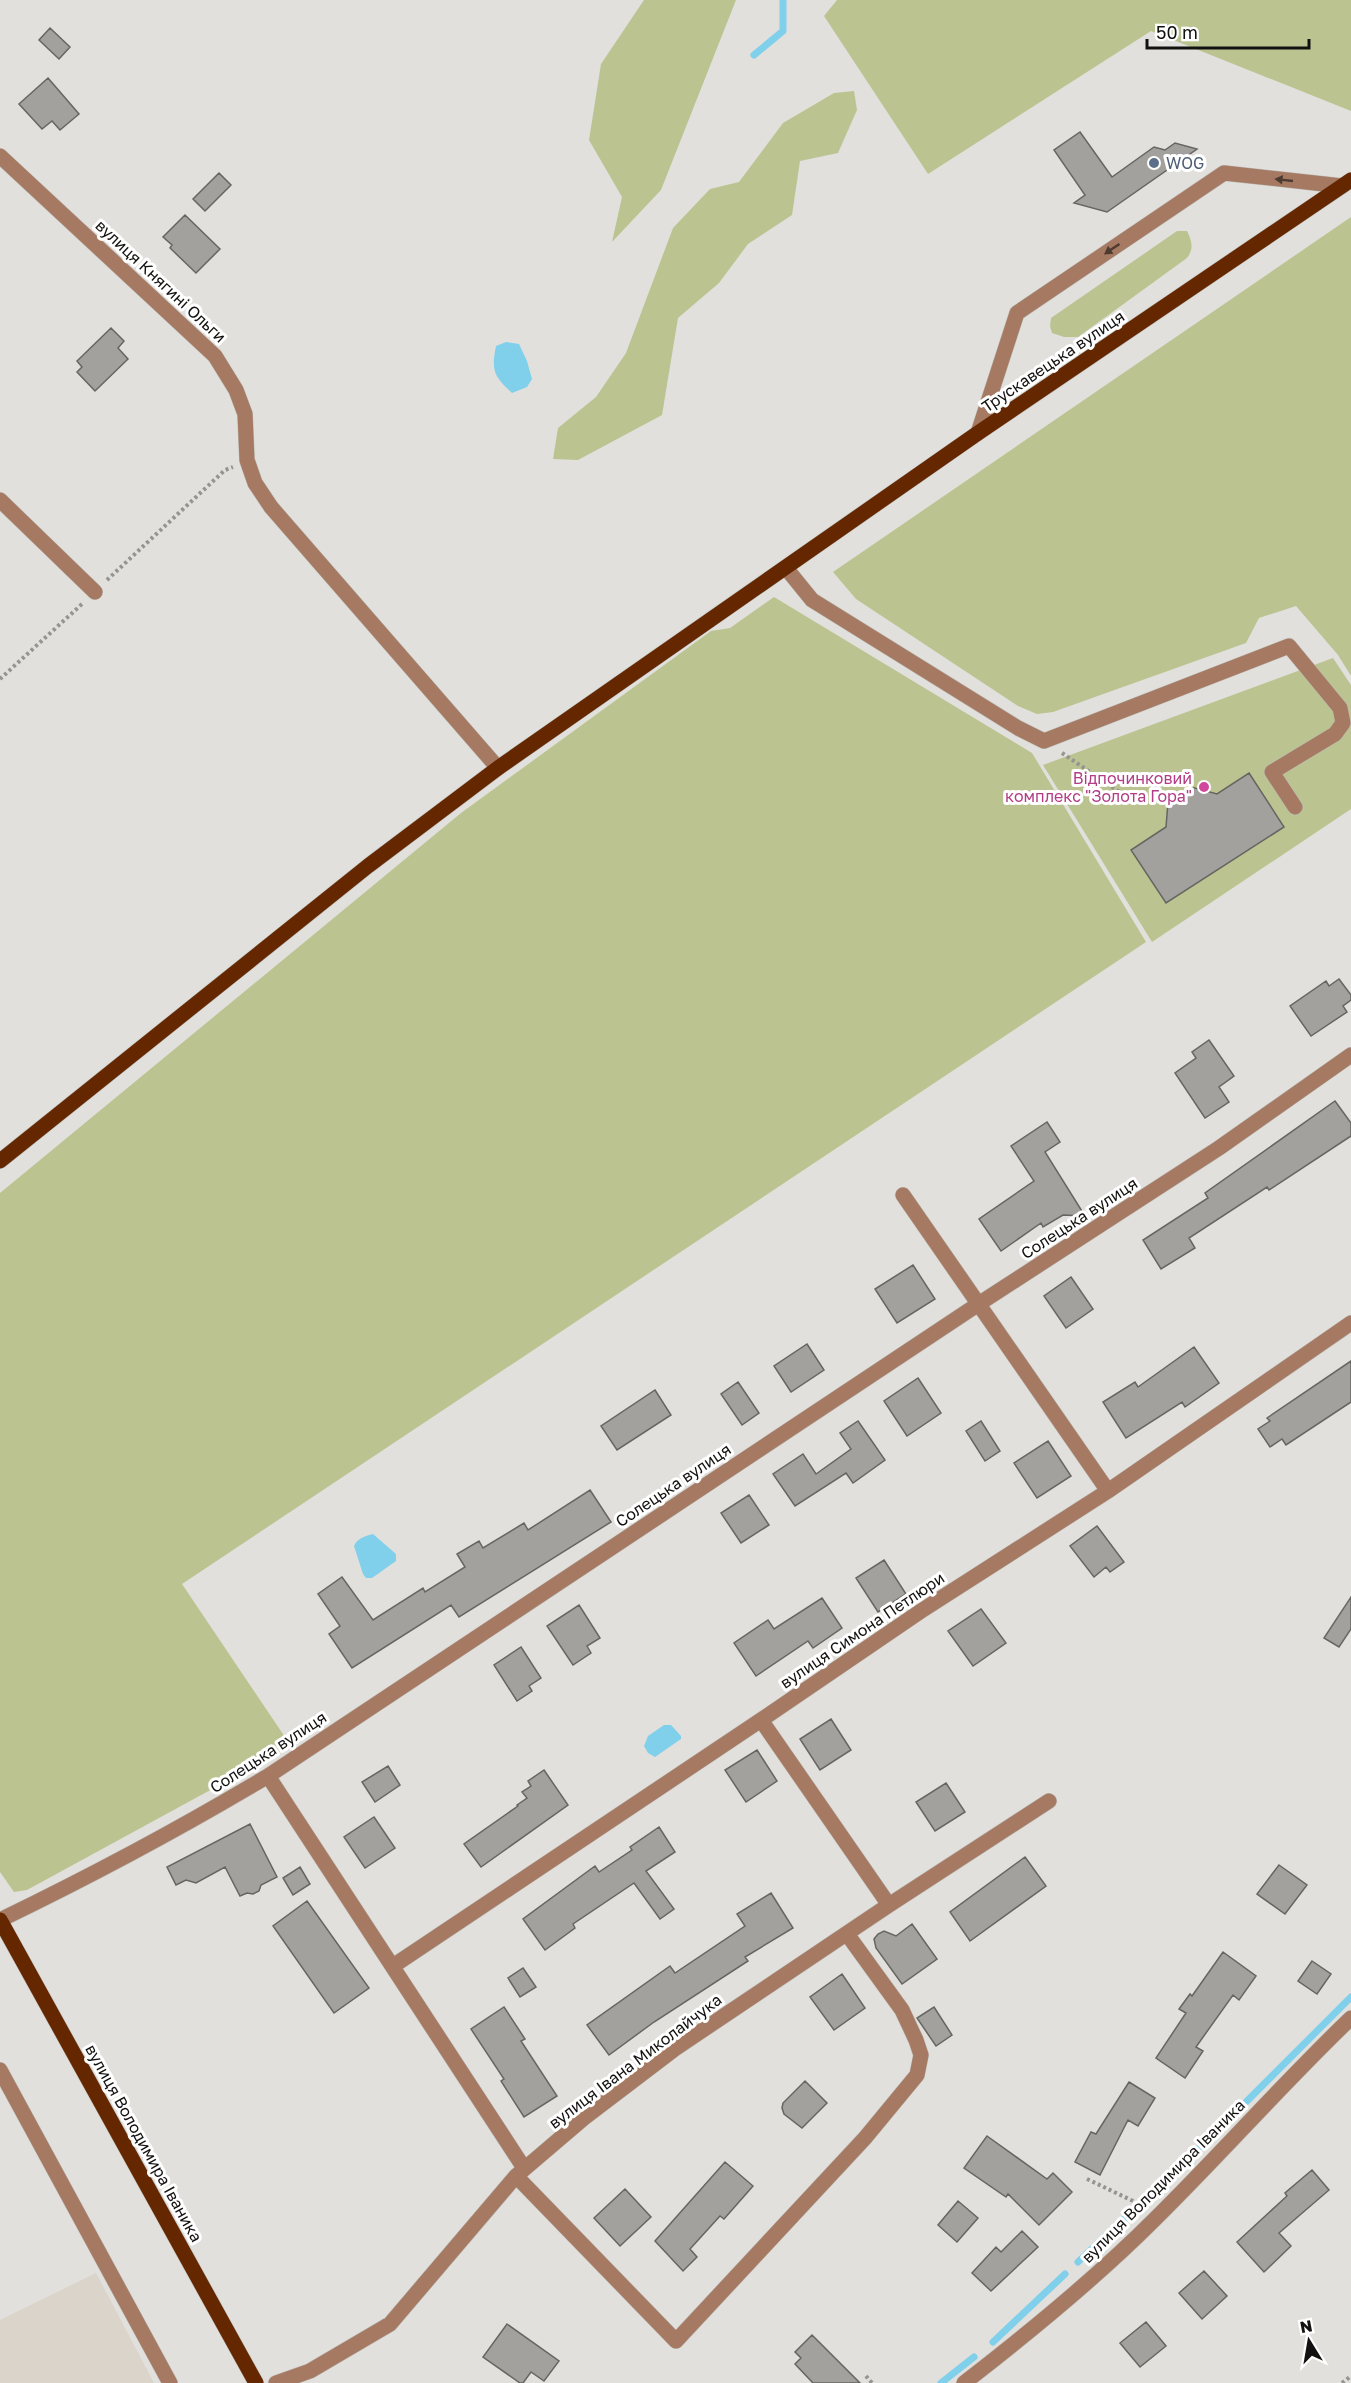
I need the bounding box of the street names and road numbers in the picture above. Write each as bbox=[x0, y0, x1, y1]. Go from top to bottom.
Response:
street label: вулиця Княгині Ольги bbox=[92, 215, 230, 347]
street label: Трускавецька вулиця bbox=[978, 306, 1128, 416]
street label: Солецька вулиця bbox=[1017, 1173, 1141, 1263]
street label: Солецька вулиця bbox=[611, 1439, 735, 1531]
street label: вулиця Симона Петлюри bbox=[776, 1567, 948, 1693]
street label: Солецька вулиця bbox=[206, 1707, 330, 1797]
street label: вулиця Івана Миколайчука bbox=[545, 1989, 725, 2133]
street label: вулиця Володимира Іваника bbox=[81, 2041, 207, 2245]
street label: вулиця Володимира Іваника bbox=[1077, 2095, 1249, 2267]

